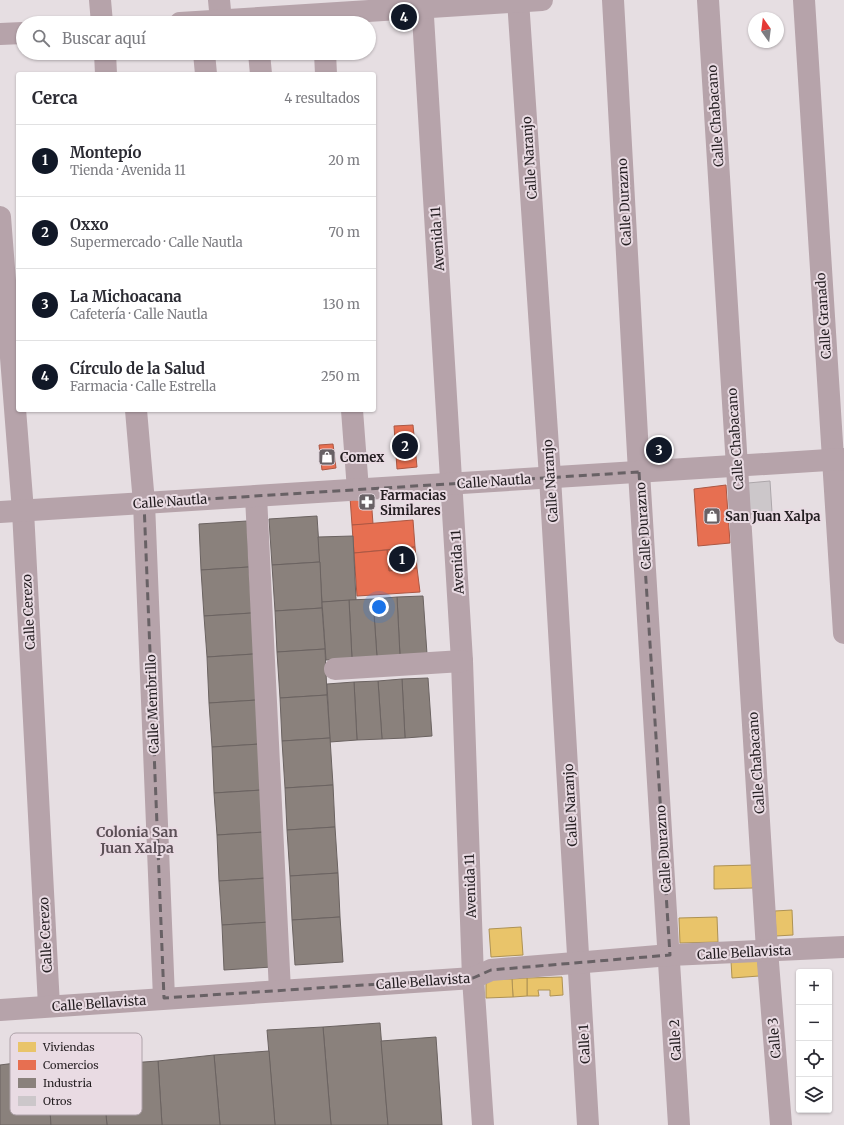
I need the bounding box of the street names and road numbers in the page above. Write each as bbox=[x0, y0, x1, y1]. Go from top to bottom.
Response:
street label: Calle Chabacano bbox=[703, 64, 728, 168]
street label: Calle Naranjo bbox=[518, 116, 541, 200]
street label: Calle Durazno bbox=[614, 157, 635, 246]
street label: Avenida 11 bbox=[427, 206, 448, 273]
street label: Calle Granado bbox=[812, 272, 835, 360]
street label: Calle Chabacano bbox=[723, 387, 748, 491]
street label: Calle Naranjo bbox=[539, 439, 562, 523]
street label: Calle Nautla bbox=[456, 470, 532, 493]
street label: Calle Durazno bbox=[632, 481, 655, 570]
street label: Calle Nautla bbox=[132, 490, 208, 513]
street label: Avenida 11 bbox=[447, 529, 468, 596]
street label: Calle Cerezo bbox=[18, 573, 39, 650]
street label: Calle Membrillo bbox=[142, 654, 163, 754]
street label: Calle Chabacano bbox=[744, 711, 769, 815]
street label: Calle Naranjo bbox=[560, 763, 581, 847]
street label: Calle Durazno bbox=[652, 804, 675, 893]
street label: Avenida 11 bbox=[461, 853, 480, 920]
street label: Calle Cerezo bbox=[35, 896, 56, 973]
street label: Calle Bellavista bbox=[696, 942, 792, 963]
street label: Calle Bellavista bbox=[375, 970, 471, 993]
street label: Calle Bellavista bbox=[51, 992, 147, 1015]
street label: Calle 3 bbox=[764, 1017, 785, 1059]
street label: Calle 2 bbox=[666, 1019, 685, 1061]
street label: Calle 1 bbox=[575, 1024, 594, 1064]

